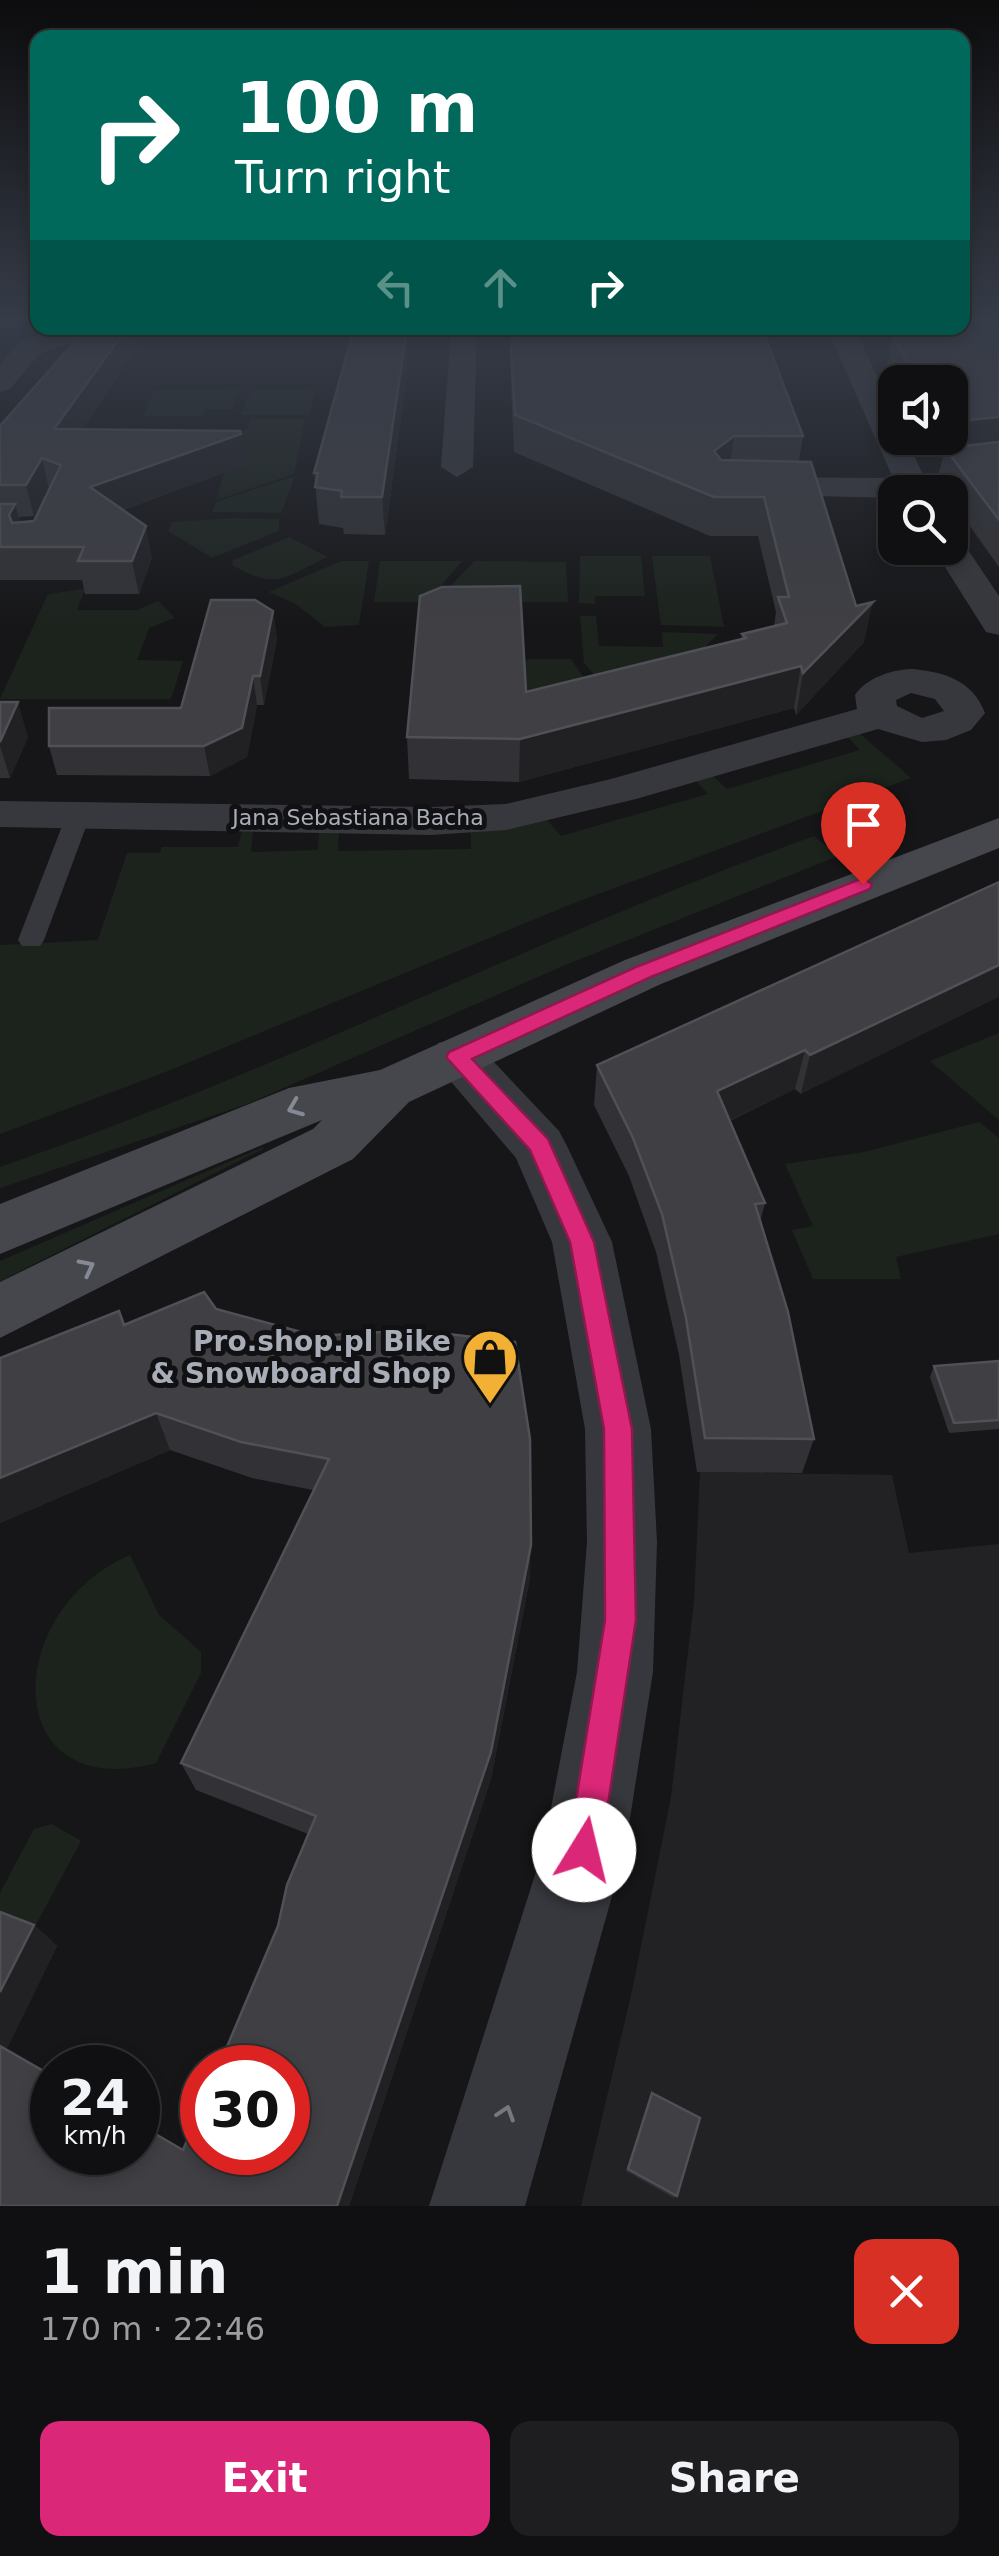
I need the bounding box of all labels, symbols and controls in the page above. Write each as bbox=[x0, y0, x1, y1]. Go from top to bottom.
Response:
text: 100 m bbox=[235, 67, 478, 149]
icon: right bbox=[70, 70, 200, 200]
text: Turn right bbox=[235, 151, 450, 204]
icon: left bbox=[368, 260, 423, 315]
icon: ahead bbox=[473, 260, 528, 315]
icon: right bbox=[578, 260, 633, 315]
map controls bbox=[878, 365, 968, 565]
button: sound bbox=[878, 365, 968, 455]
button: search bbox=[878, 475, 968, 565]
pin bbox=[821, 782, 906, 885]
icon: arrive bbox=[836, 797, 891, 852]
street label: Jana Sebastiana Bacha bbox=[230, 805, 484, 830]
one-way arrow bbox=[288, 1096, 305, 1116]
one-way arrow bbox=[76, 1260, 94, 1279]
place label: Pro.shop.pl Bike & Snowboard Shop bbox=[150, 1325, 451, 1390]
shop icon: Pro.shop.pl Bike & Snowboard Shop bbox=[460, 1327, 520, 1406]
position arrow bbox=[532, 1798, 636, 1902]
speed limit sign: 30 bbox=[180, 2045, 310, 2175]
text: 24 bbox=[60, 2069, 130, 2127]
one-way arrow bbox=[495, 2105, 515, 2122]
text: km/h bbox=[63, 2121, 127, 2150]
text: 1 min bbox=[40, 2237, 228, 2307]
button: close bbox=[854, 2239, 959, 2344]
text: 170 m · 22:46 bbox=[40, 2310, 265, 2348]
button: Exit bbox=[40, 2421, 490, 2536]
button: Share bbox=[510, 2421, 959, 2536]

